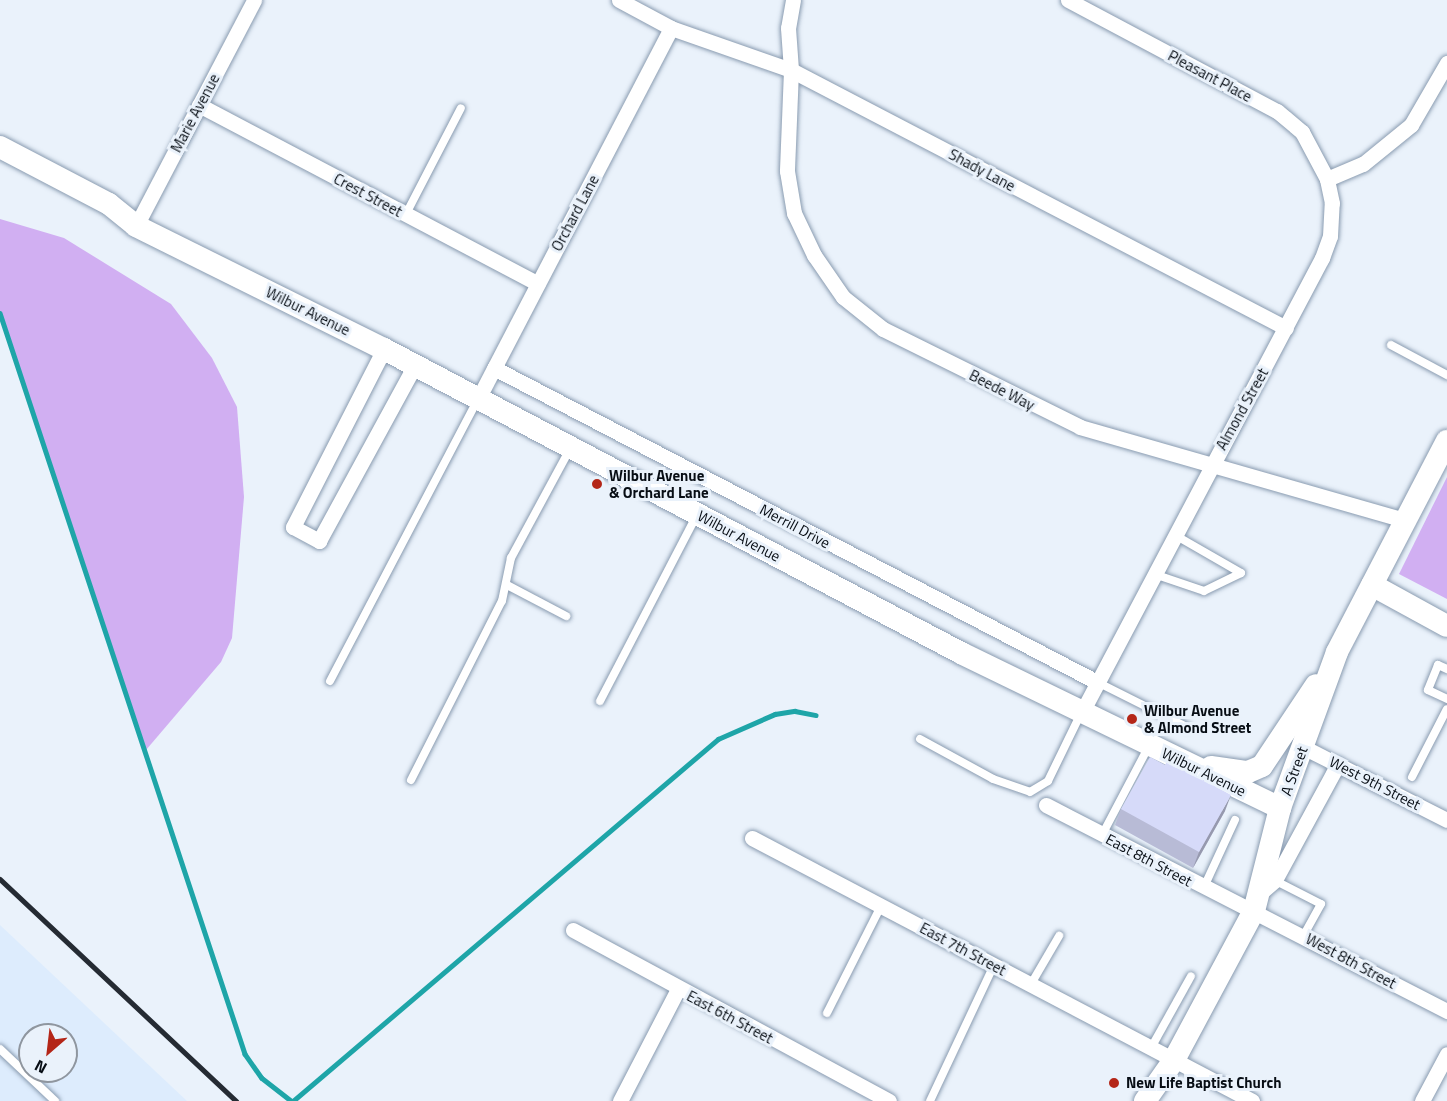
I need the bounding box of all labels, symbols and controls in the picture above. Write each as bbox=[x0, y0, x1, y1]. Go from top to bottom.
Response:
street label: Pleasant Place bbox=[1165, 46, 1255, 106]
street label: Marie Avenue bbox=[167, 71, 223, 155]
street label: Shady Lane bbox=[946, 145, 1018, 195]
street label: Crest Street bbox=[331, 169, 405, 221]
street label: Orchard Lane bbox=[547, 172, 603, 254]
street label: Wilbur Avenue bbox=[263, 283, 353, 339]
street label: Almond Street bbox=[1212, 365, 1272, 453]
street label: Beede Way bbox=[966, 366, 1038, 414]
place label: Wilbur Avenue & Orchard Lane bbox=[609, 466, 709, 501]
marker: Wilbur Avenue & Orchard Lane bbox=[590, 477, 604, 491]
street label: Merrill Drive bbox=[757, 500, 833, 552]
street label: Wilbur Avenue bbox=[694, 507, 784, 565]
place label: Wilbur Avenue & Almond Street bbox=[1144, 701, 1251, 736]
marker: Wilbur Avenue & Almond Street bbox=[1125, 712, 1139, 726]
street label: Wilbur Avenue bbox=[1159, 744, 1249, 800]
street label: A Street bbox=[1277, 744, 1311, 798]
street label: West 9th Street bbox=[1326, 752, 1424, 814]
street label: East 8th Street bbox=[1103, 830, 1195, 890]
street label: East 7th Street bbox=[917, 919, 1009, 979]
street label: West 8th Street bbox=[1303, 930, 1399, 992]
street label: East 6th Street bbox=[684, 987, 776, 1047]
north arrow bbox=[18, 1023, 78, 1083]
text: N bbox=[30, 1054, 51, 1080]
place label: New Life Baptist Church bbox=[1126, 1074, 1281, 1092]
marker: New Life Baptist Church bbox=[1107, 1076, 1121, 1090]

